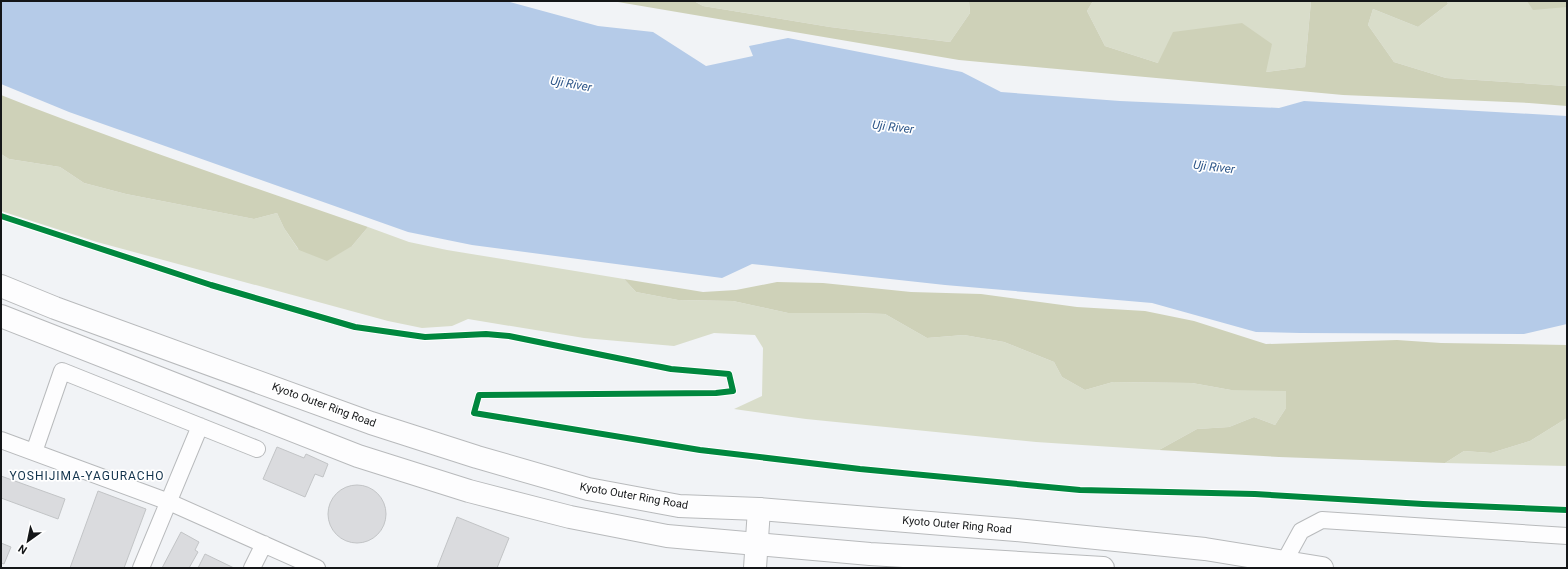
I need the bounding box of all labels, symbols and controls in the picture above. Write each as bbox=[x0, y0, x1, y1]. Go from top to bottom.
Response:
water label: Uji River bbox=[549, 73, 594, 95]
water label: Uji River bbox=[871, 118, 916, 137]
water label: Uji River bbox=[1192, 158, 1237, 177]
street label: Kyoto Outer Ring Road bbox=[270, 380, 378, 430]
district label: YOSHIJIMA-YAGURACHO bbox=[9, 469, 165, 483]
street label: Kyoto Outer Ring Road bbox=[579, 480, 689, 512]
street label: Kyoto Outer Ring Road bbox=[902, 514, 1012, 536]
north arrow bbox=[8, 521, 48, 561]
text: N bbox=[16, 541, 30, 557]

